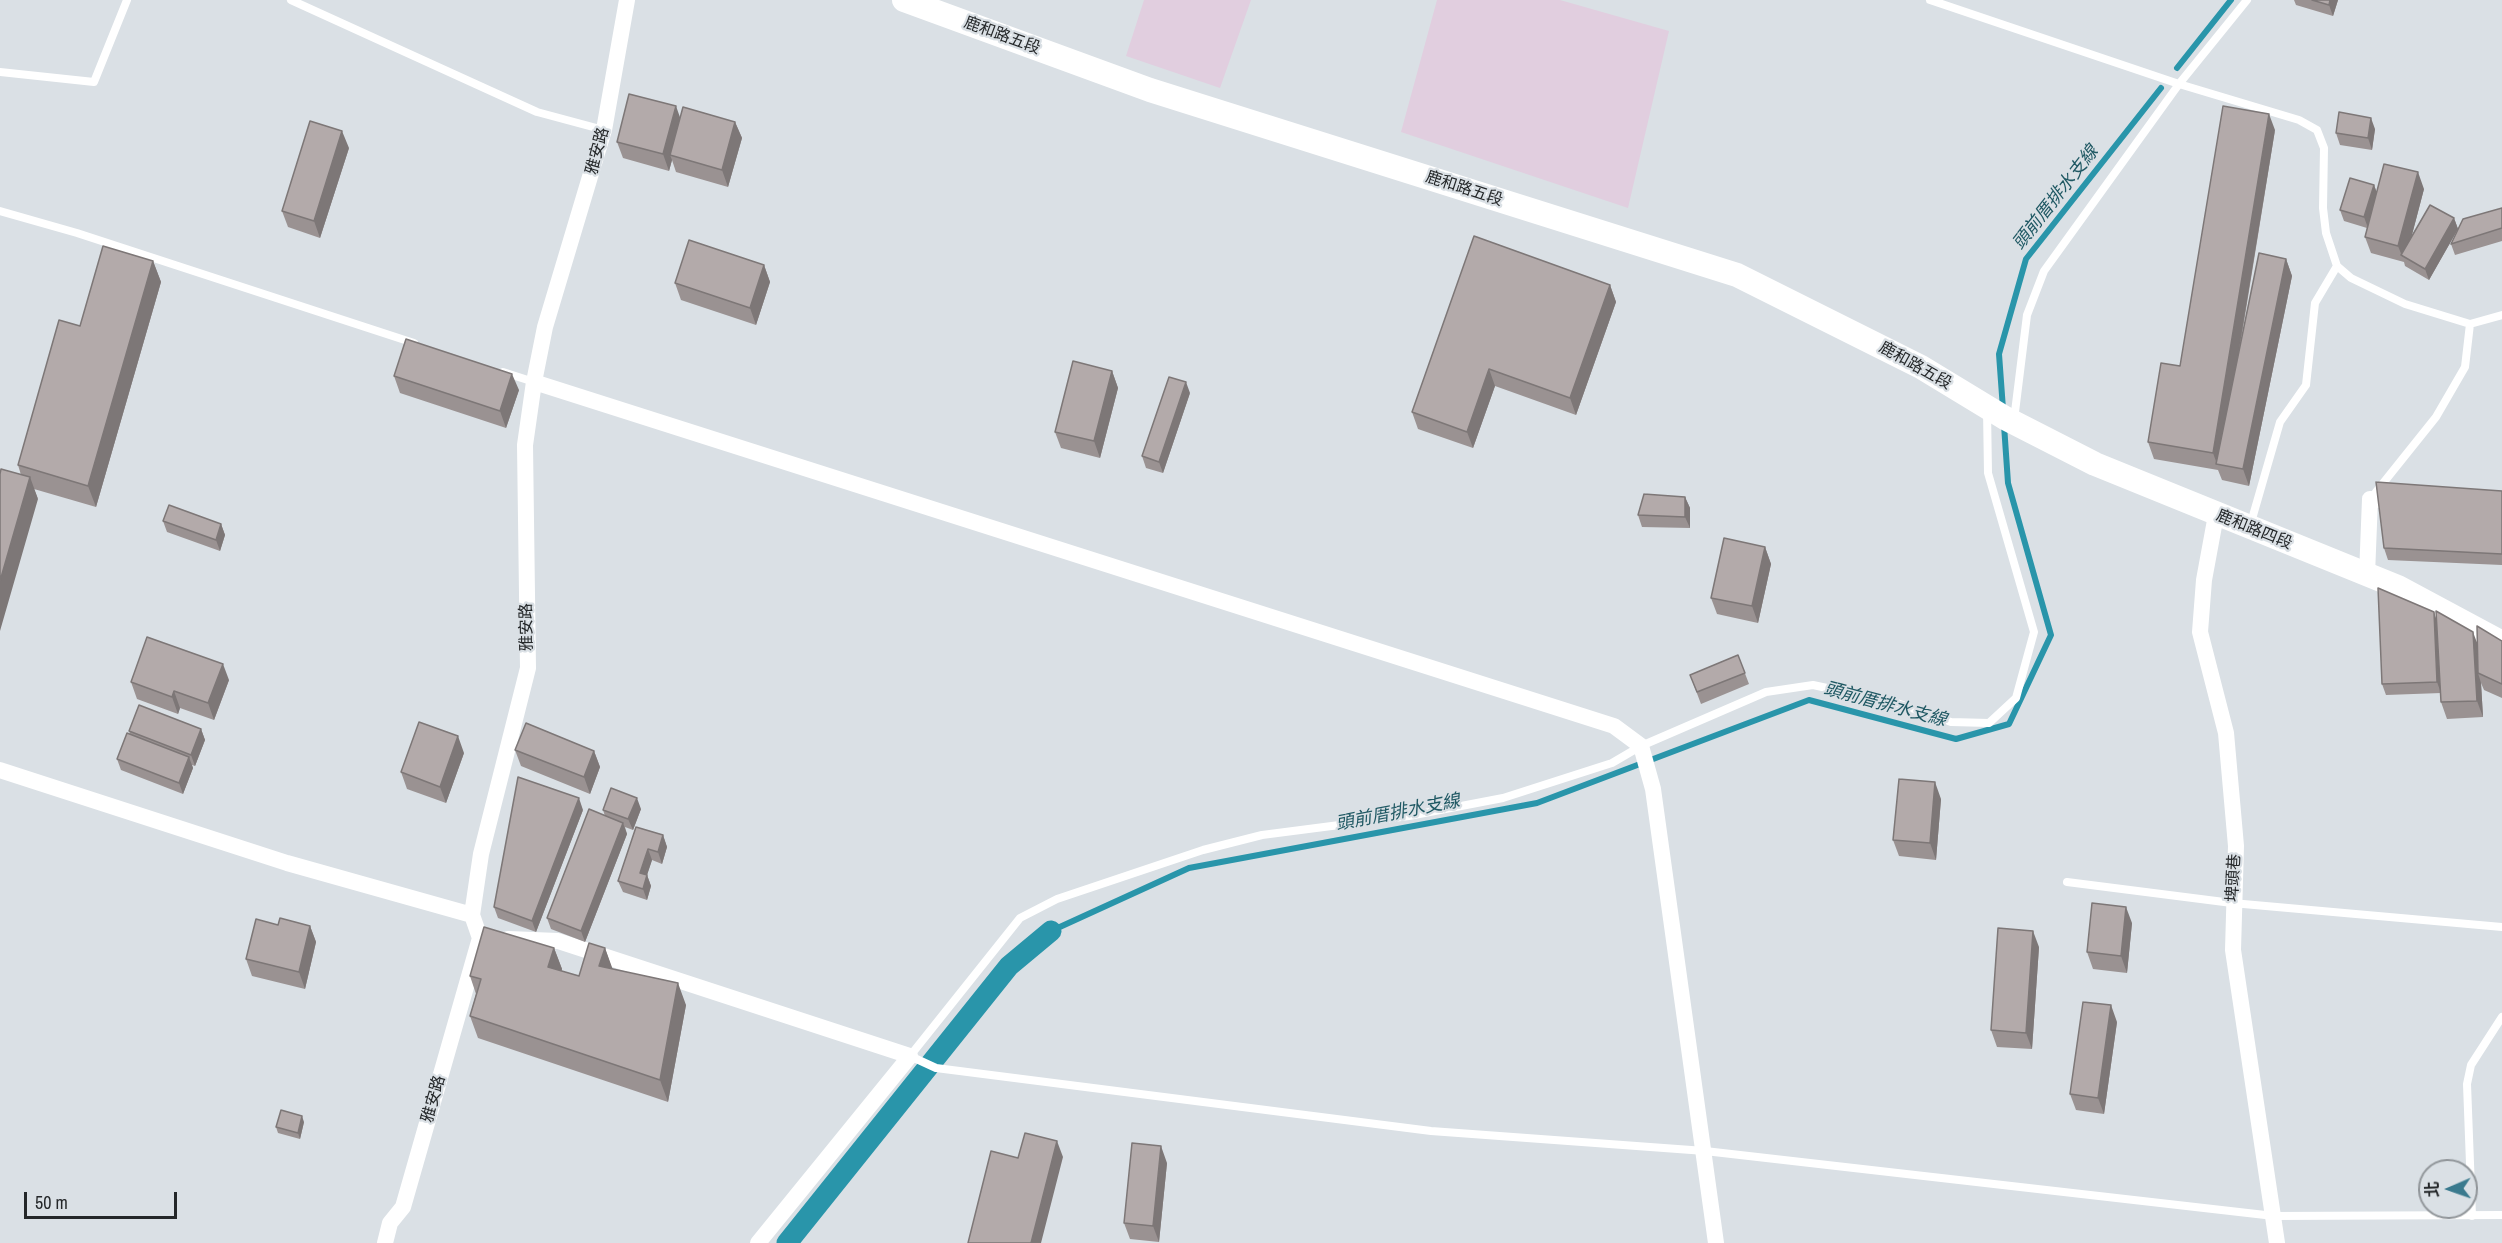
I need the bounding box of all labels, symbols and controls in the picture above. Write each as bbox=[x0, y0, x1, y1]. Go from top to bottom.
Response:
street label: 鹿和路五段 bbox=[961, 13, 1043, 59]
street label: 雅安路 bbox=[583, 125, 613, 177]
water label: 頭前厝排水支線 bbox=[2009, 142, 2103, 254]
street label: 鹿和路五段 bbox=[1423, 168, 1505, 210]
street label: 鹿和路五段 bbox=[1875, 338, 1955, 394]
street label: 鹿和路四段 bbox=[2213, 506, 2295, 554]
street label: 雅安路 bbox=[517, 603, 537, 651]
water label: 頭前厝排水支線 bbox=[1821, 678, 1949, 732]
water label: 頭前厝排水支線 bbox=[1334, 790, 1462, 836]
street label: 埤頭巷 bbox=[2223, 854, 2245, 902]
street label: 雅安路 bbox=[418, 1073, 450, 1125]
north arrow bbox=[2418, 1159, 2478, 1219]
scale bar bbox=[27, 1180, 180, 1218]
text: 北 bbox=[2421, 1181, 2443, 1198]
text: 50 m bbox=[35, 1190, 68, 1215]

